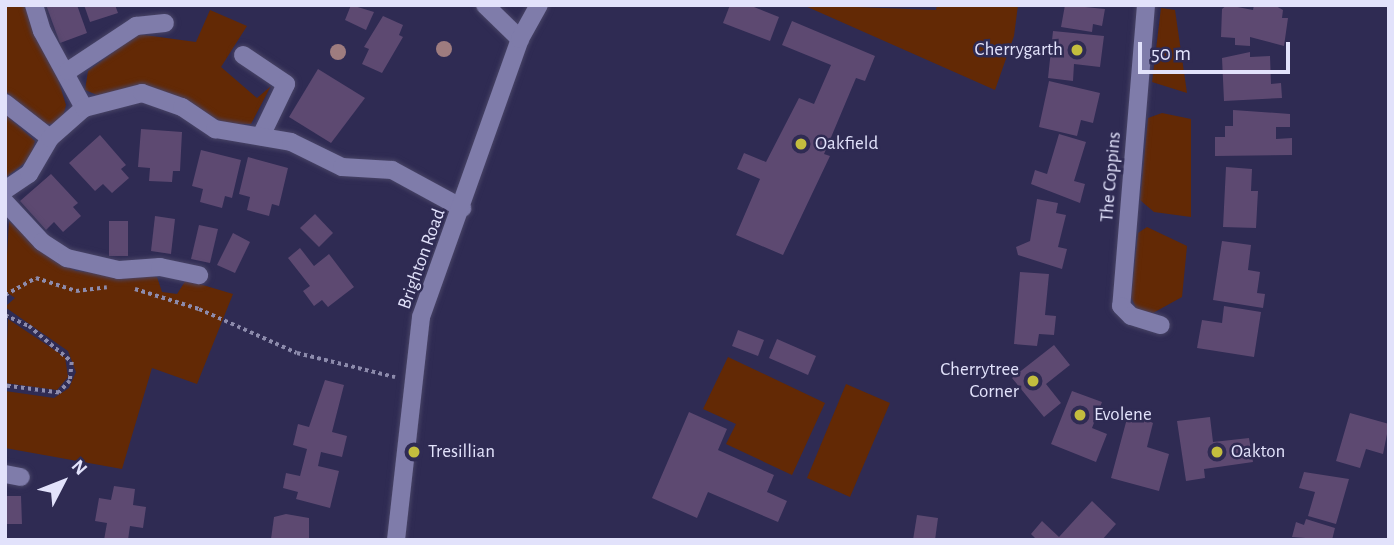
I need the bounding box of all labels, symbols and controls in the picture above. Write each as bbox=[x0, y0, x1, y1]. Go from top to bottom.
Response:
scale bar bbox=[1142, 28, 1294, 72]
place label: Cherrygarth bbox=[975, 39, 1063, 61]
marker: Cherrygarth bbox=[1069, 42, 1085, 58]
text: 50 m bbox=[1151, 43, 1191, 64]
street label: The Coppins bbox=[1096, 131, 1126, 223]
place label: Oakfield bbox=[815, 133, 878, 155]
marker: Oakfield bbox=[793, 136, 809, 152]
street label: Brighton Road bbox=[393, 206, 451, 312]
place label: Cherrytree Corner bbox=[940, 359, 1019, 403]
marker: Cherrytree Corner bbox=[1025, 373, 1041, 389]
place label: Evolene bbox=[1094, 404, 1152, 426]
marker: Evolene bbox=[1072, 407, 1088, 423]
place label: Tresillian bbox=[428, 441, 495, 463]
place label: Oakton bbox=[1231, 441, 1285, 463]
marker: Tresillian bbox=[406, 444, 422, 460]
marker: Oakton bbox=[1209, 444, 1225, 460]
north arrow bbox=[28, 447, 98, 517]
text: N bbox=[67, 456, 90, 479]

